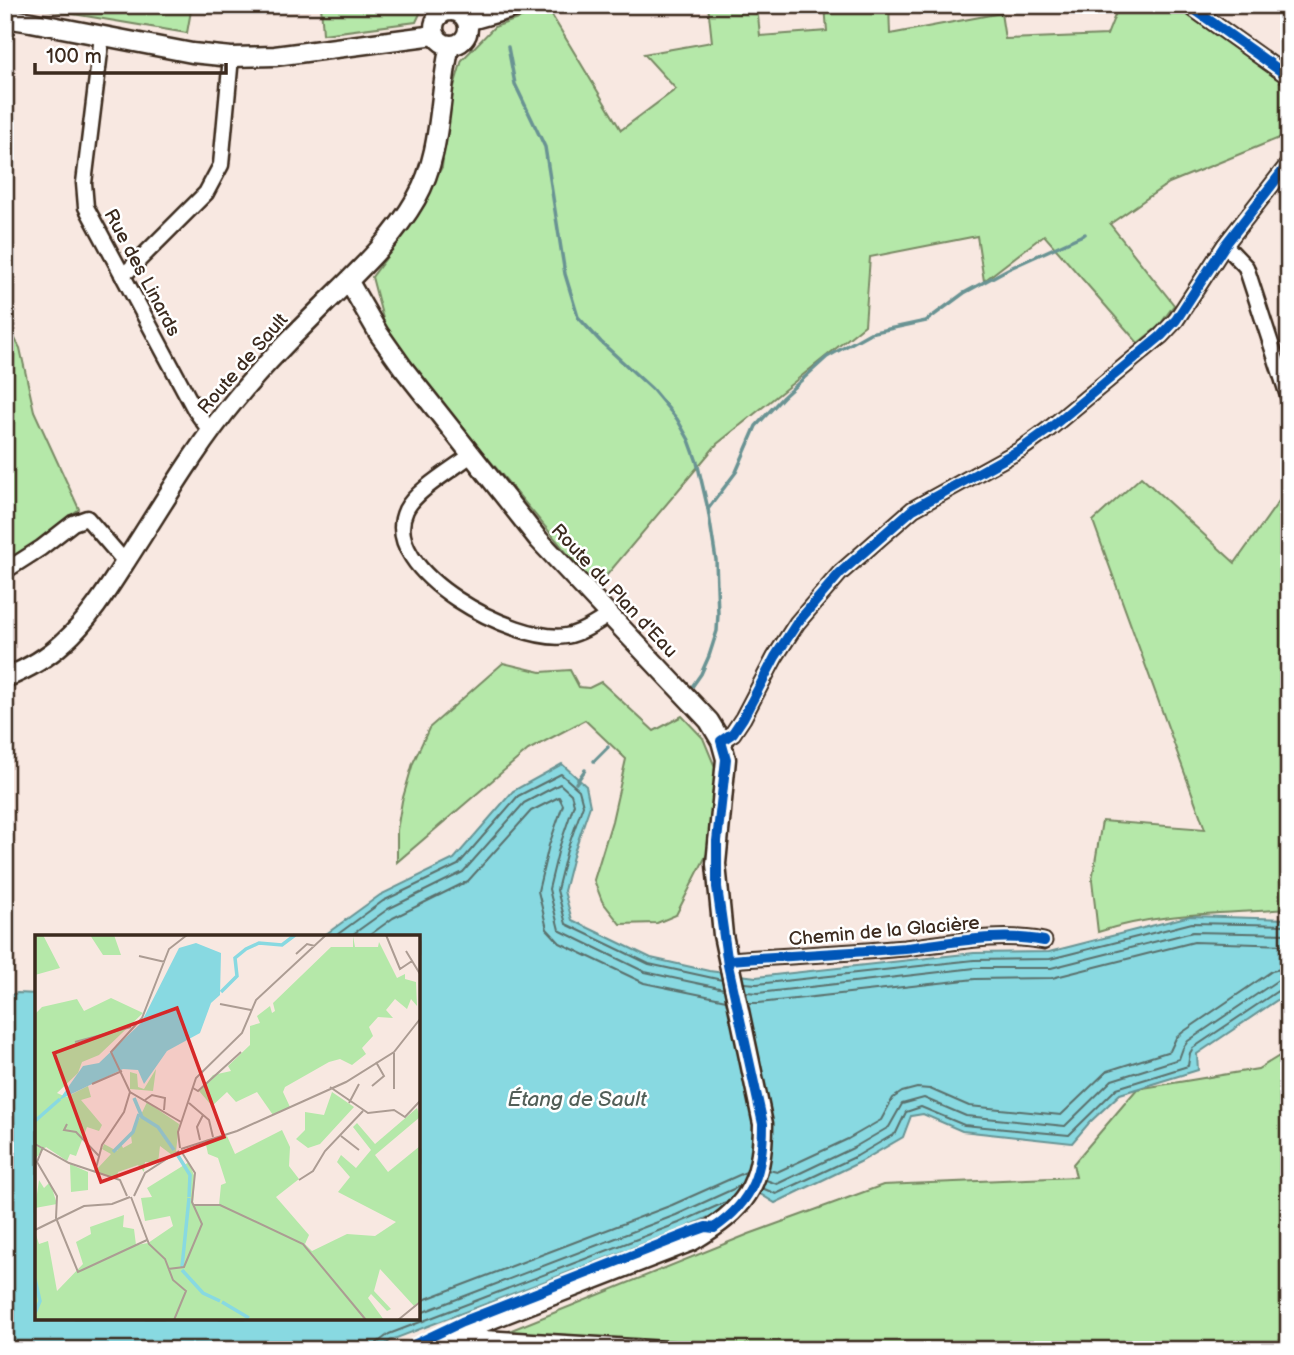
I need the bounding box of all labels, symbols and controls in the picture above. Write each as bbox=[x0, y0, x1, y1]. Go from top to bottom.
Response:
scale bar bbox=[35, 32, 226, 76]
text: 100 m bbox=[46, 44, 102, 69]
street label: Rue des Linards bbox=[98, 205, 185, 340]
street label: Route de Sault bbox=[193, 309, 293, 419]
street label: Route du Plan d'Eau bbox=[546, 519, 682, 663]
street label: Chemin de la Glacière bbox=[788, 912, 980, 951]
inset map bbox=[35, 935, 420, 1320]
water label: Étang de Sault bbox=[507, 1087, 647, 1112]

